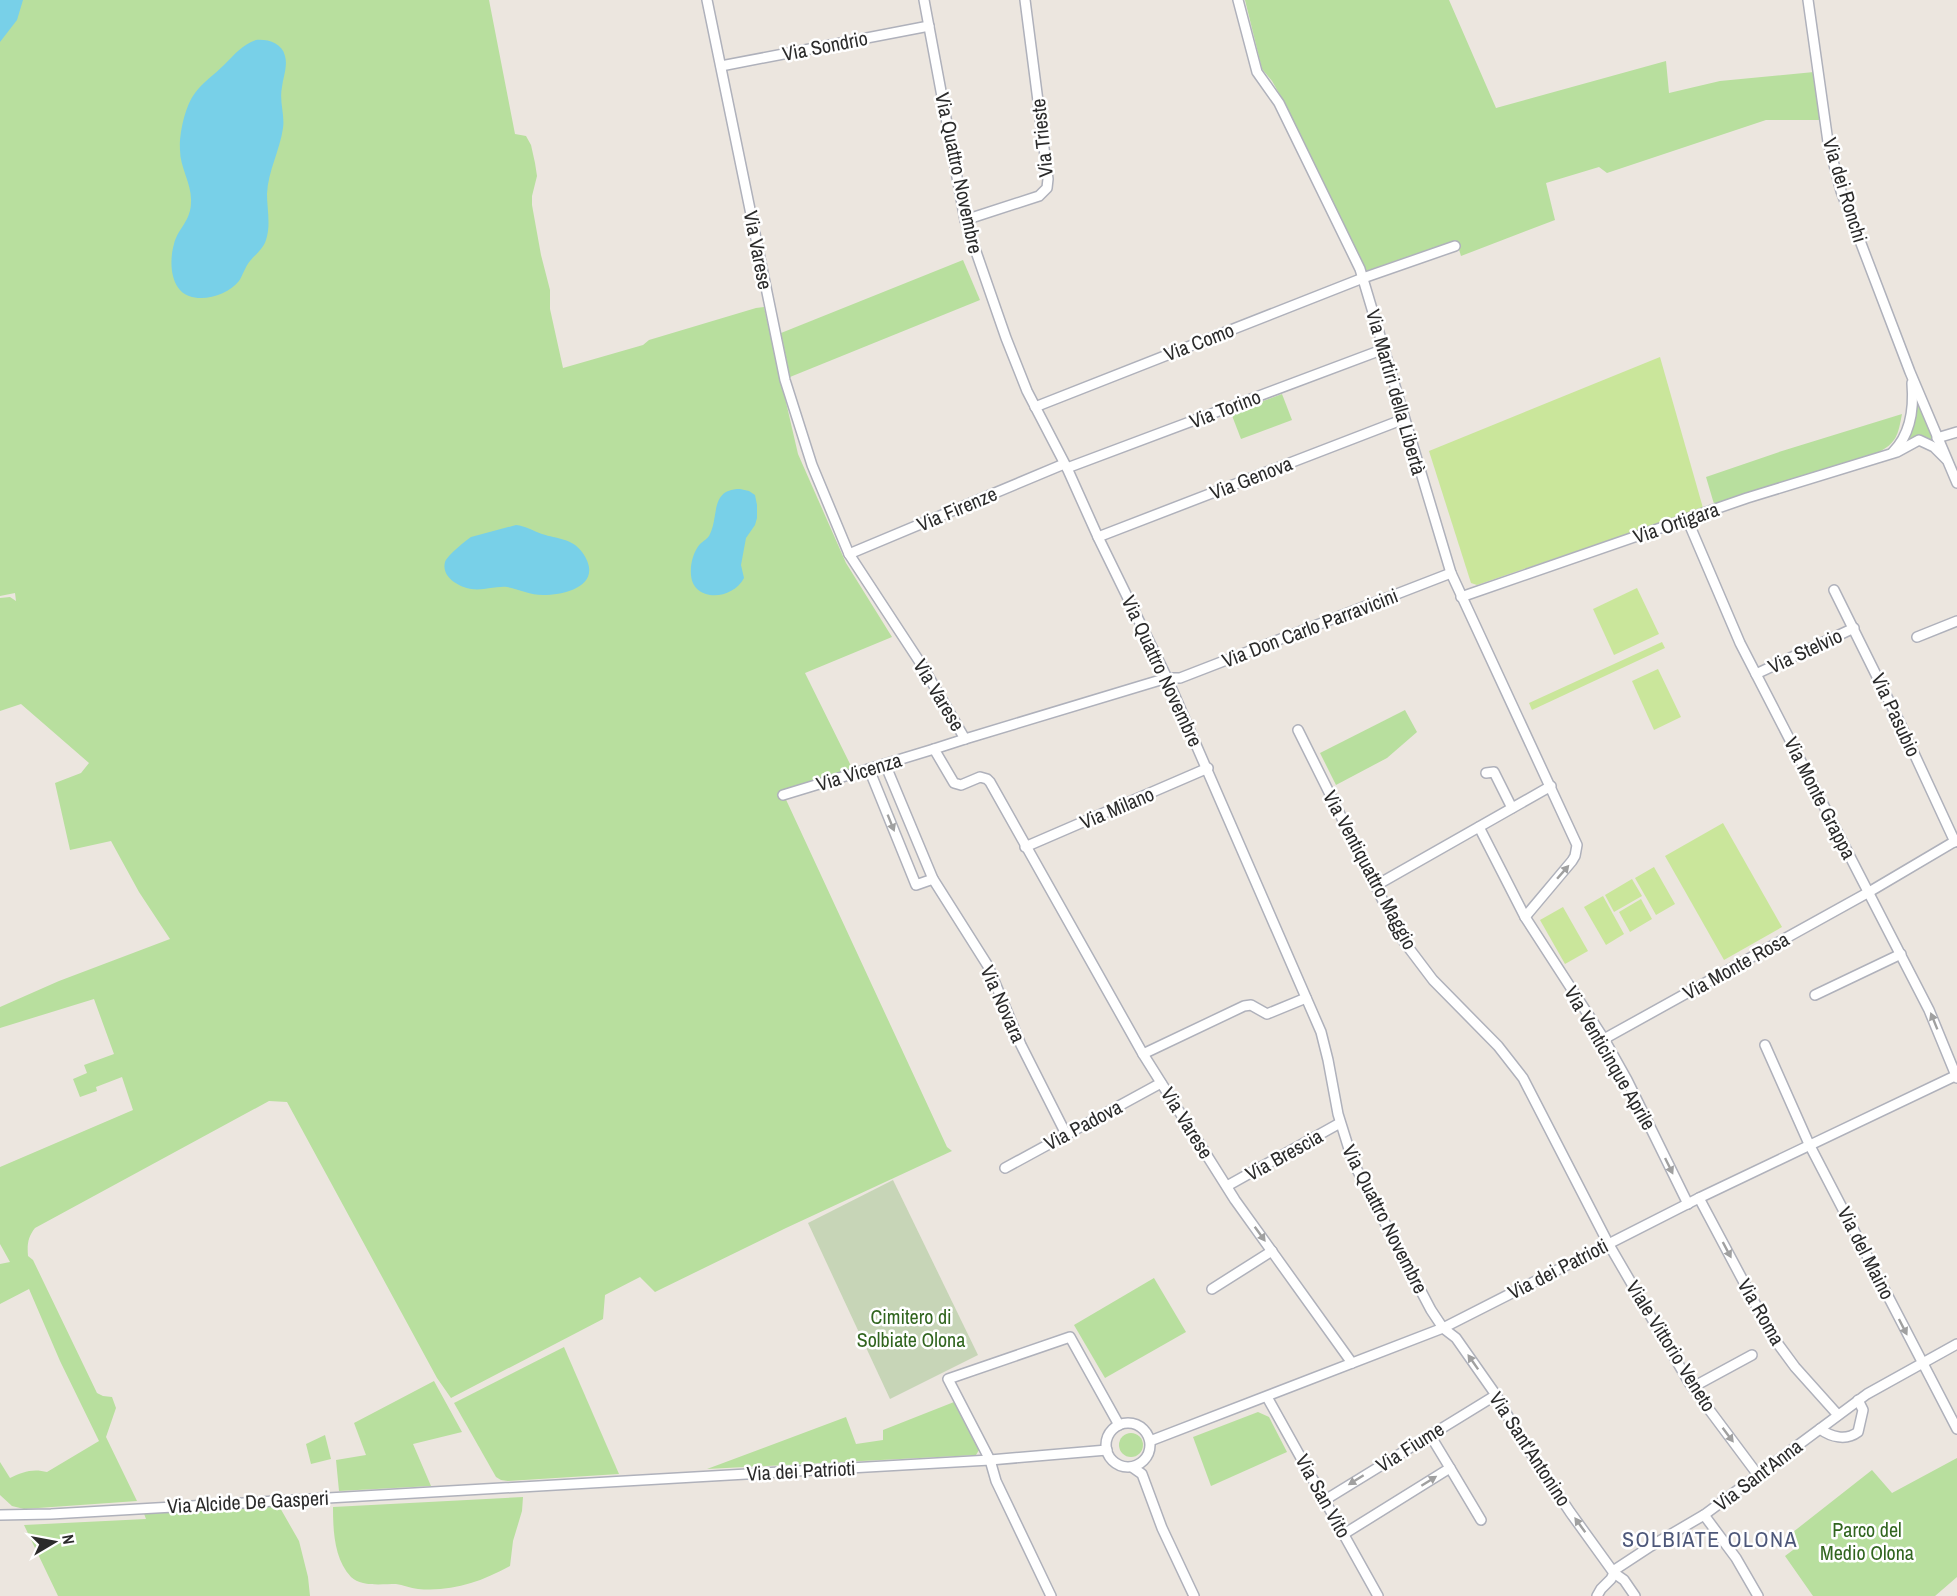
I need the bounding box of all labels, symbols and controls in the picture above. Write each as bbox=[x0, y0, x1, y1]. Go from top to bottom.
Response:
street label: Via Sondrio bbox=[780, 24, 870, 67]
street label: Via Quattro Novembre bbox=[929, 90, 990, 256]
street label: Via Trieste bbox=[1024, 97, 1059, 179]
street label: Via dei Ronchi bbox=[1817, 134, 1874, 246]
street label: Via Varese bbox=[738, 208, 779, 292]
street label: Via Martiri della Libertà bbox=[1360, 306, 1433, 478]
street label: Via Como bbox=[1160, 316, 1238, 367]
street label: Via Torino bbox=[1185, 383, 1264, 434]
street label: Via Genova bbox=[1206, 449, 1296, 506]
street label: Via Firenze bbox=[913, 480, 1001, 537]
street label: Via Ortigara bbox=[1629, 495, 1722, 550]
street label: Via Don Carlo Parravicini bbox=[1218, 581, 1402, 674]
street label: Via Quattro Novembre bbox=[1116, 591, 1209, 751]
street label: Via Stelvio bbox=[1763, 622, 1846, 679]
street label: Via Varese bbox=[907, 654, 972, 736]
street label: Via Pasubio bbox=[1865, 669, 1928, 761]
street label: Via Monte Grappa bbox=[1778, 732, 1863, 863]
street label: Via Vicenza bbox=[813, 746, 905, 797]
street label: Via Milano bbox=[1076, 780, 1158, 835]
street label: Via Ventiquattro Maggio bbox=[1317, 785, 1424, 954]
one-way arrow bbox=[887, 814, 896, 832]
one-way arrow bbox=[1556, 864, 1569, 880]
street label: Via Monte Rosa bbox=[1678, 925, 1794, 1006]
street label: Via Novara bbox=[974, 961, 1032, 1047]
street label: Via Venticinque Aprile bbox=[1558, 981, 1663, 1135]
one-way arrow bbox=[1929, 1012, 1938, 1030]
street label: Via Varese bbox=[1155, 1082, 1220, 1164]
street label: Via Padova bbox=[1039, 1093, 1126, 1156]
street label: Via Brescia bbox=[1240, 1122, 1327, 1187]
street label: Via Quattro Novembre bbox=[1336, 1140, 1435, 1298]
one-way arrow bbox=[1664, 1157, 1674, 1175]
street label: Via del Maino bbox=[1832, 1202, 1901, 1304]
one-way arrow bbox=[1254, 1226, 1266, 1242]
street label: Via dei Patrioti bbox=[1503, 1232, 1613, 1305]
one-way arrow bbox=[1722, 1241, 1732, 1258]
street label: Via Roma bbox=[1732, 1274, 1791, 1350]
street label: Viale Vittorio Veneto bbox=[1620, 1275, 1723, 1416]
park label: Cimitero di Solbiate Olona bbox=[857, 1303, 965, 1353]
one-way arrow bbox=[1898, 1318, 1908, 1336]
one-way arrow bbox=[1468, 1354, 1479, 1370]
street label: Via Sant'Antonino bbox=[1483, 1386, 1578, 1511]
street label: Via Fiume bbox=[1371, 1415, 1449, 1478]
one-way arrow bbox=[1722, 1426, 1734, 1442]
street label: Via Sant'Anna bbox=[1708, 1432, 1807, 1517]
street label: Via San Vito bbox=[1289, 1449, 1357, 1542]
street label: Via dei Patrioti bbox=[746, 1454, 856, 1487]
one-way arrow bbox=[1348, 1475, 1364, 1486]
one-way arrow bbox=[1421, 1475, 1437, 1486]
street label: Via Alcide De Gasperi bbox=[166, 1484, 330, 1519]
north arrow bbox=[24, 1512, 84, 1572]
park label: Parco del Medio Olona bbox=[1820, 1516, 1914, 1566]
one-way arrow bbox=[1574, 1518, 1586, 1533]
district label: SOLBIATE OLONA bbox=[1622, 1524, 1798, 1554]
text: N bbox=[57, 1533, 80, 1546]

